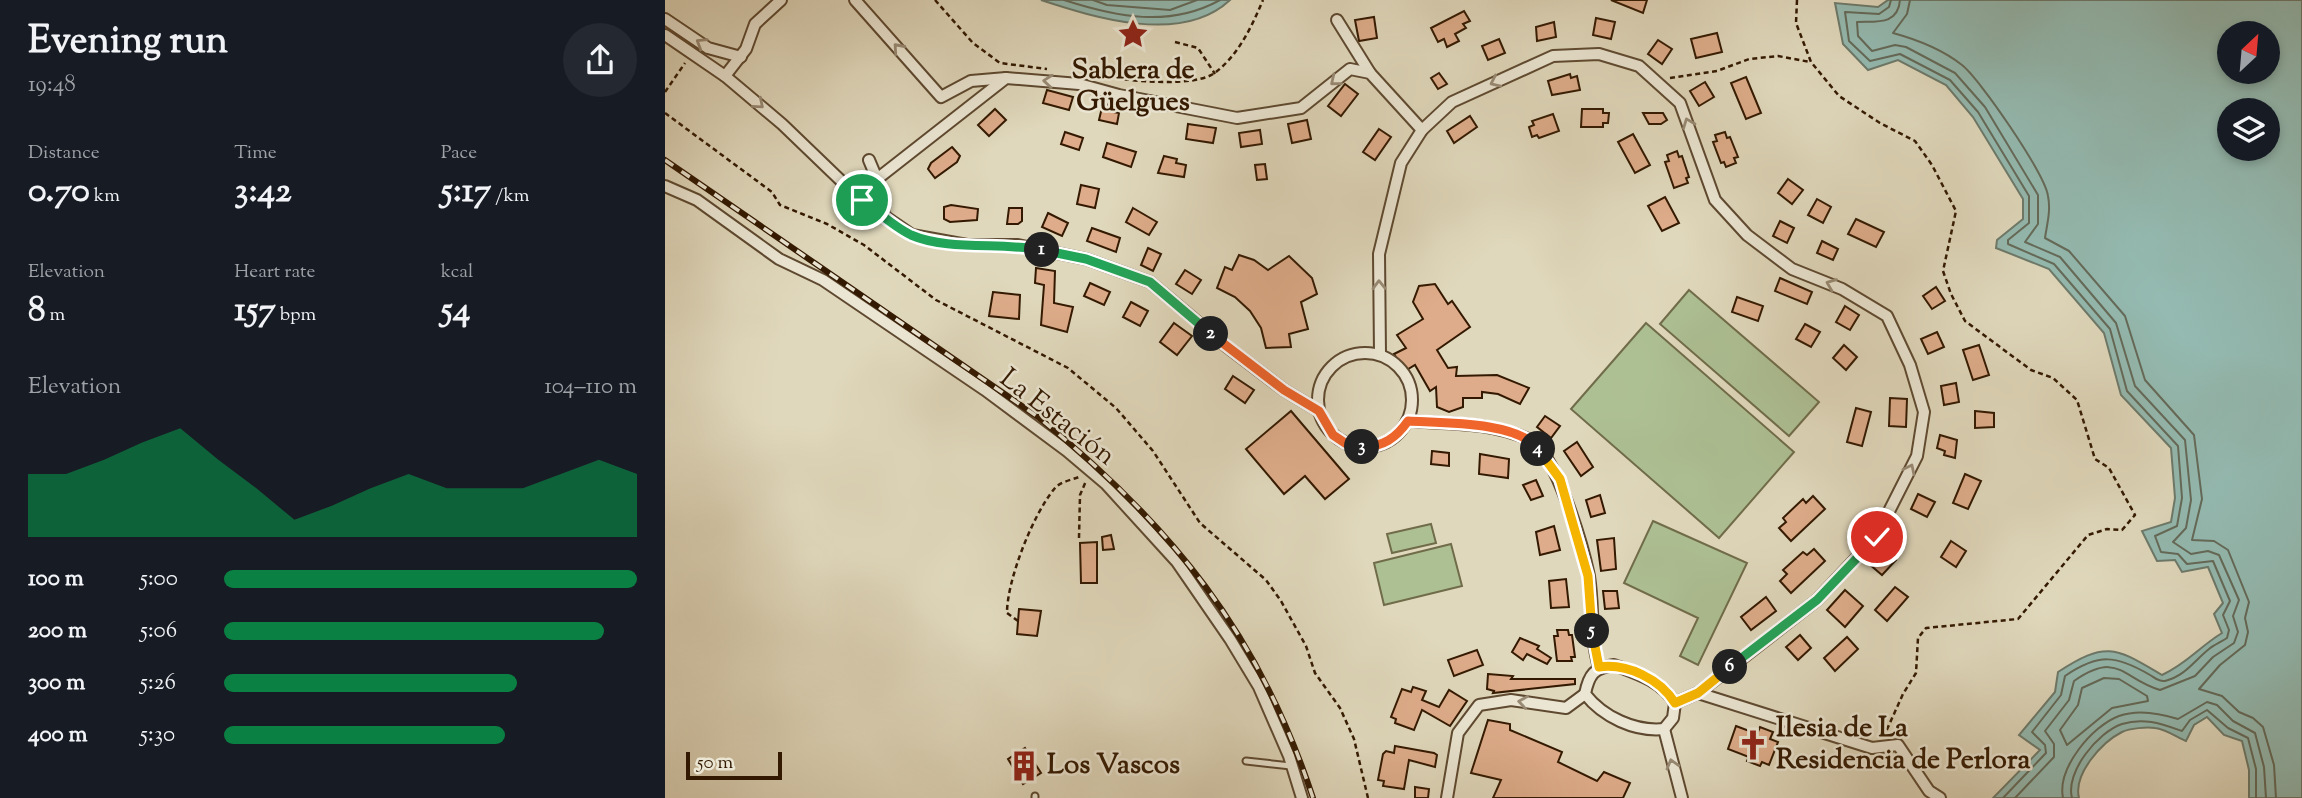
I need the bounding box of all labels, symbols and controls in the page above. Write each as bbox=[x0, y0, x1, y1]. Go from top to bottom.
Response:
text: Evening run bbox=[28, 16, 228, 70]
place icon: Sablera de Güelgues bbox=[1116, 17, 1150, 51]
north arrow bbox=[2217, 21, 2280, 84]
map controls bbox=[2217, 21, 2280, 161]
button: share bbox=[563, 23, 637, 97]
one-way arrow bbox=[695, 39, 708, 52]
one-way arrow bbox=[894, 43, 906, 56]
place label: Sablera de Güelgues bbox=[1071, 51, 1195, 123]
text: 19:48 bbox=[28, 69, 76, 102]
one-way arrow bbox=[1330, 73, 1342, 86]
one-way arrow bbox=[1042, 74, 1053, 89]
one-way arrow bbox=[1490, 74, 1503, 88]
one-way arrow bbox=[751, 96, 763, 109]
button: layers bbox=[2217, 98, 2280, 161]
one-way arrow bbox=[1682, 117, 1696, 129]
text: Distance bbox=[28, 140, 100, 167]
text: Time bbox=[234, 140, 277, 167]
text: Pace bbox=[441, 140, 477, 167]
text: 0.70 bbox=[28, 167, 90, 218]
text: 3:42 bbox=[234, 167, 292, 218]
text: 5:17 bbox=[441, 167, 491, 218]
pin bbox=[832, 170, 892, 230]
icon: arrive bbox=[843, 181, 881, 219]
text: km bbox=[90, 183, 120, 210]
text: /km bbox=[491, 183, 530, 210]
pin: 1 bbox=[1025, 232, 1059, 268]
text: 1 bbox=[1038, 236, 1045, 263]
text: Elevation bbox=[28, 259, 105, 286]
text: Heart rate bbox=[234, 259, 315, 286]
text: kcal bbox=[441, 259, 473, 286]
one-way arrow bbox=[1372, 279, 1387, 290]
one-way arrow bbox=[1825, 279, 1837, 293]
text: 8 bbox=[28, 286, 46, 337]
text: 157 bbox=[234, 286, 276, 337]
text: 54 bbox=[441, 286, 470, 337]
text: m bbox=[46, 302, 65, 329]
text: bpm bbox=[276, 302, 316, 329]
pin: 2 bbox=[1193, 316, 1229, 352]
text: 2 bbox=[1206, 320, 1215, 347]
street label: La Estación bbox=[990, 360, 1124, 476]
text: Elevation bbox=[28, 371, 121, 404]
text: 104–110 m bbox=[544, 371, 637, 404]
pin: 3 bbox=[1345, 430, 1379, 464]
pin: 4 bbox=[1521, 432, 1555, 466]
text: 3 bbox=[1358, 433, 1365, 460]
text: 4 bbox=[1533, 435, 1542, 462]
one-way arrow bbox=[1901, 464, 1915, 476]
pin bbox=[1847, 507, 1907, 567]
icon: check bbox=[1858, 518, 1896, 556]
text: 100 m bbox=[28, 563, 84, 596]
text: 5:00 bbox=[140, 563, 178, 596]
pin: 5 bbox=[1574, 614, 1609, 648]
text: 200 m bbox=[28, 615, 87, 648]
text: 5:06 bbox=[140, 615, 177, 648]
text: 5 bbox=[1588, 617, 1595, 644]
pin: 6 bbox=[1713, 650, 1747, 684]
text: 6 bbox=[1725, 653, 1734, 680]
text: 300 m bbox=[28, 667, 85, 700]
text: 5:26 bbox=[140, 667, 176, 700]
one-way arrow bbox=[1517, 695, 1529, 710]
place label: Ilesia de La Residencia de Perlora bbox=[1776, 709, 2030, 781]
text: 400 m bbox=[28, 719, 88, 752]
text: 5:30 bbox=[140, 719, 175, 752]
church icon: Ilesia de La Residencia de Perlora bbox=[1736, 728, 1770, 762]
place label: Los Vascos bbox=[1047, 746, 1180, 786]
scale bar bbox=[686, 749, 782, 781]
building icon: Los Vascos bbox=[1007, 749, 1041, 783]
text: 50 m bbox=[697, 750, 733, 777]
one-way arrow bbox=[1666, 758, 1681, 770]

